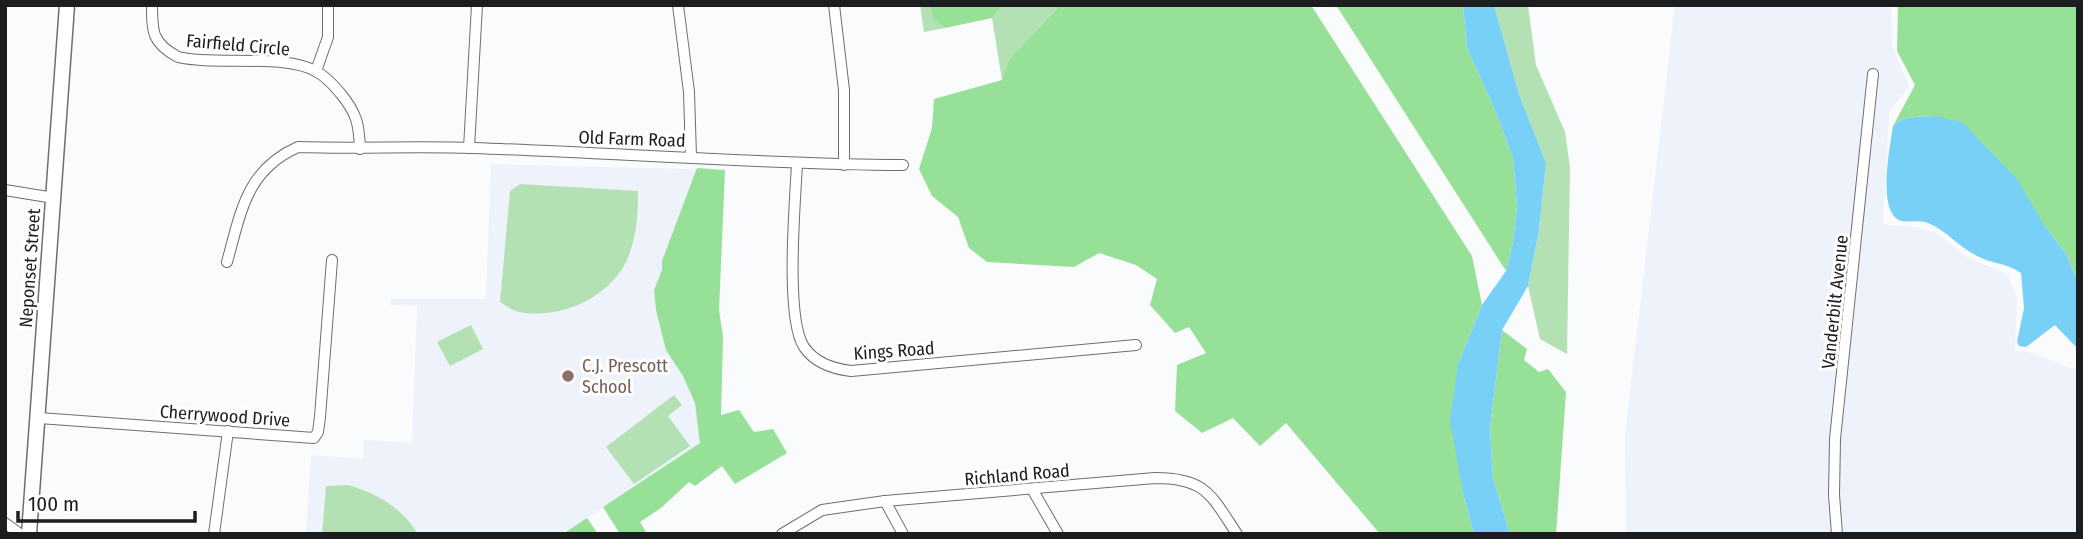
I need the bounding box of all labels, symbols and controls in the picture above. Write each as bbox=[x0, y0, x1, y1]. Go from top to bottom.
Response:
street label: Fairfield Circle bbox=[185, 30, 291, 60]
street label: Old Farm Road bbox=[578, 126, 686, 152]
street label: Neponset Street bbox=[15, 208, 45, 328]
street label: Vanderbilt Avenue bbox=[1817, 234, 1853, 370]
street label: Kings Road bbox=[853, 337, 935, 365]
place label: C.J. Prescott School bbox=[582, 355, 668, 398]
marker: C.J. Prescott School bbox=[560, 368, 576, 384]
street label: Cherrywood Drive bbox=[159, 400, 291, 432]
street label: Richland Road bbox=[963, 459, 1071, 491]
scale bar bbox=[18, 480, 194, 524]
text: 100 m bbox=[28, 491, 79, 517]

